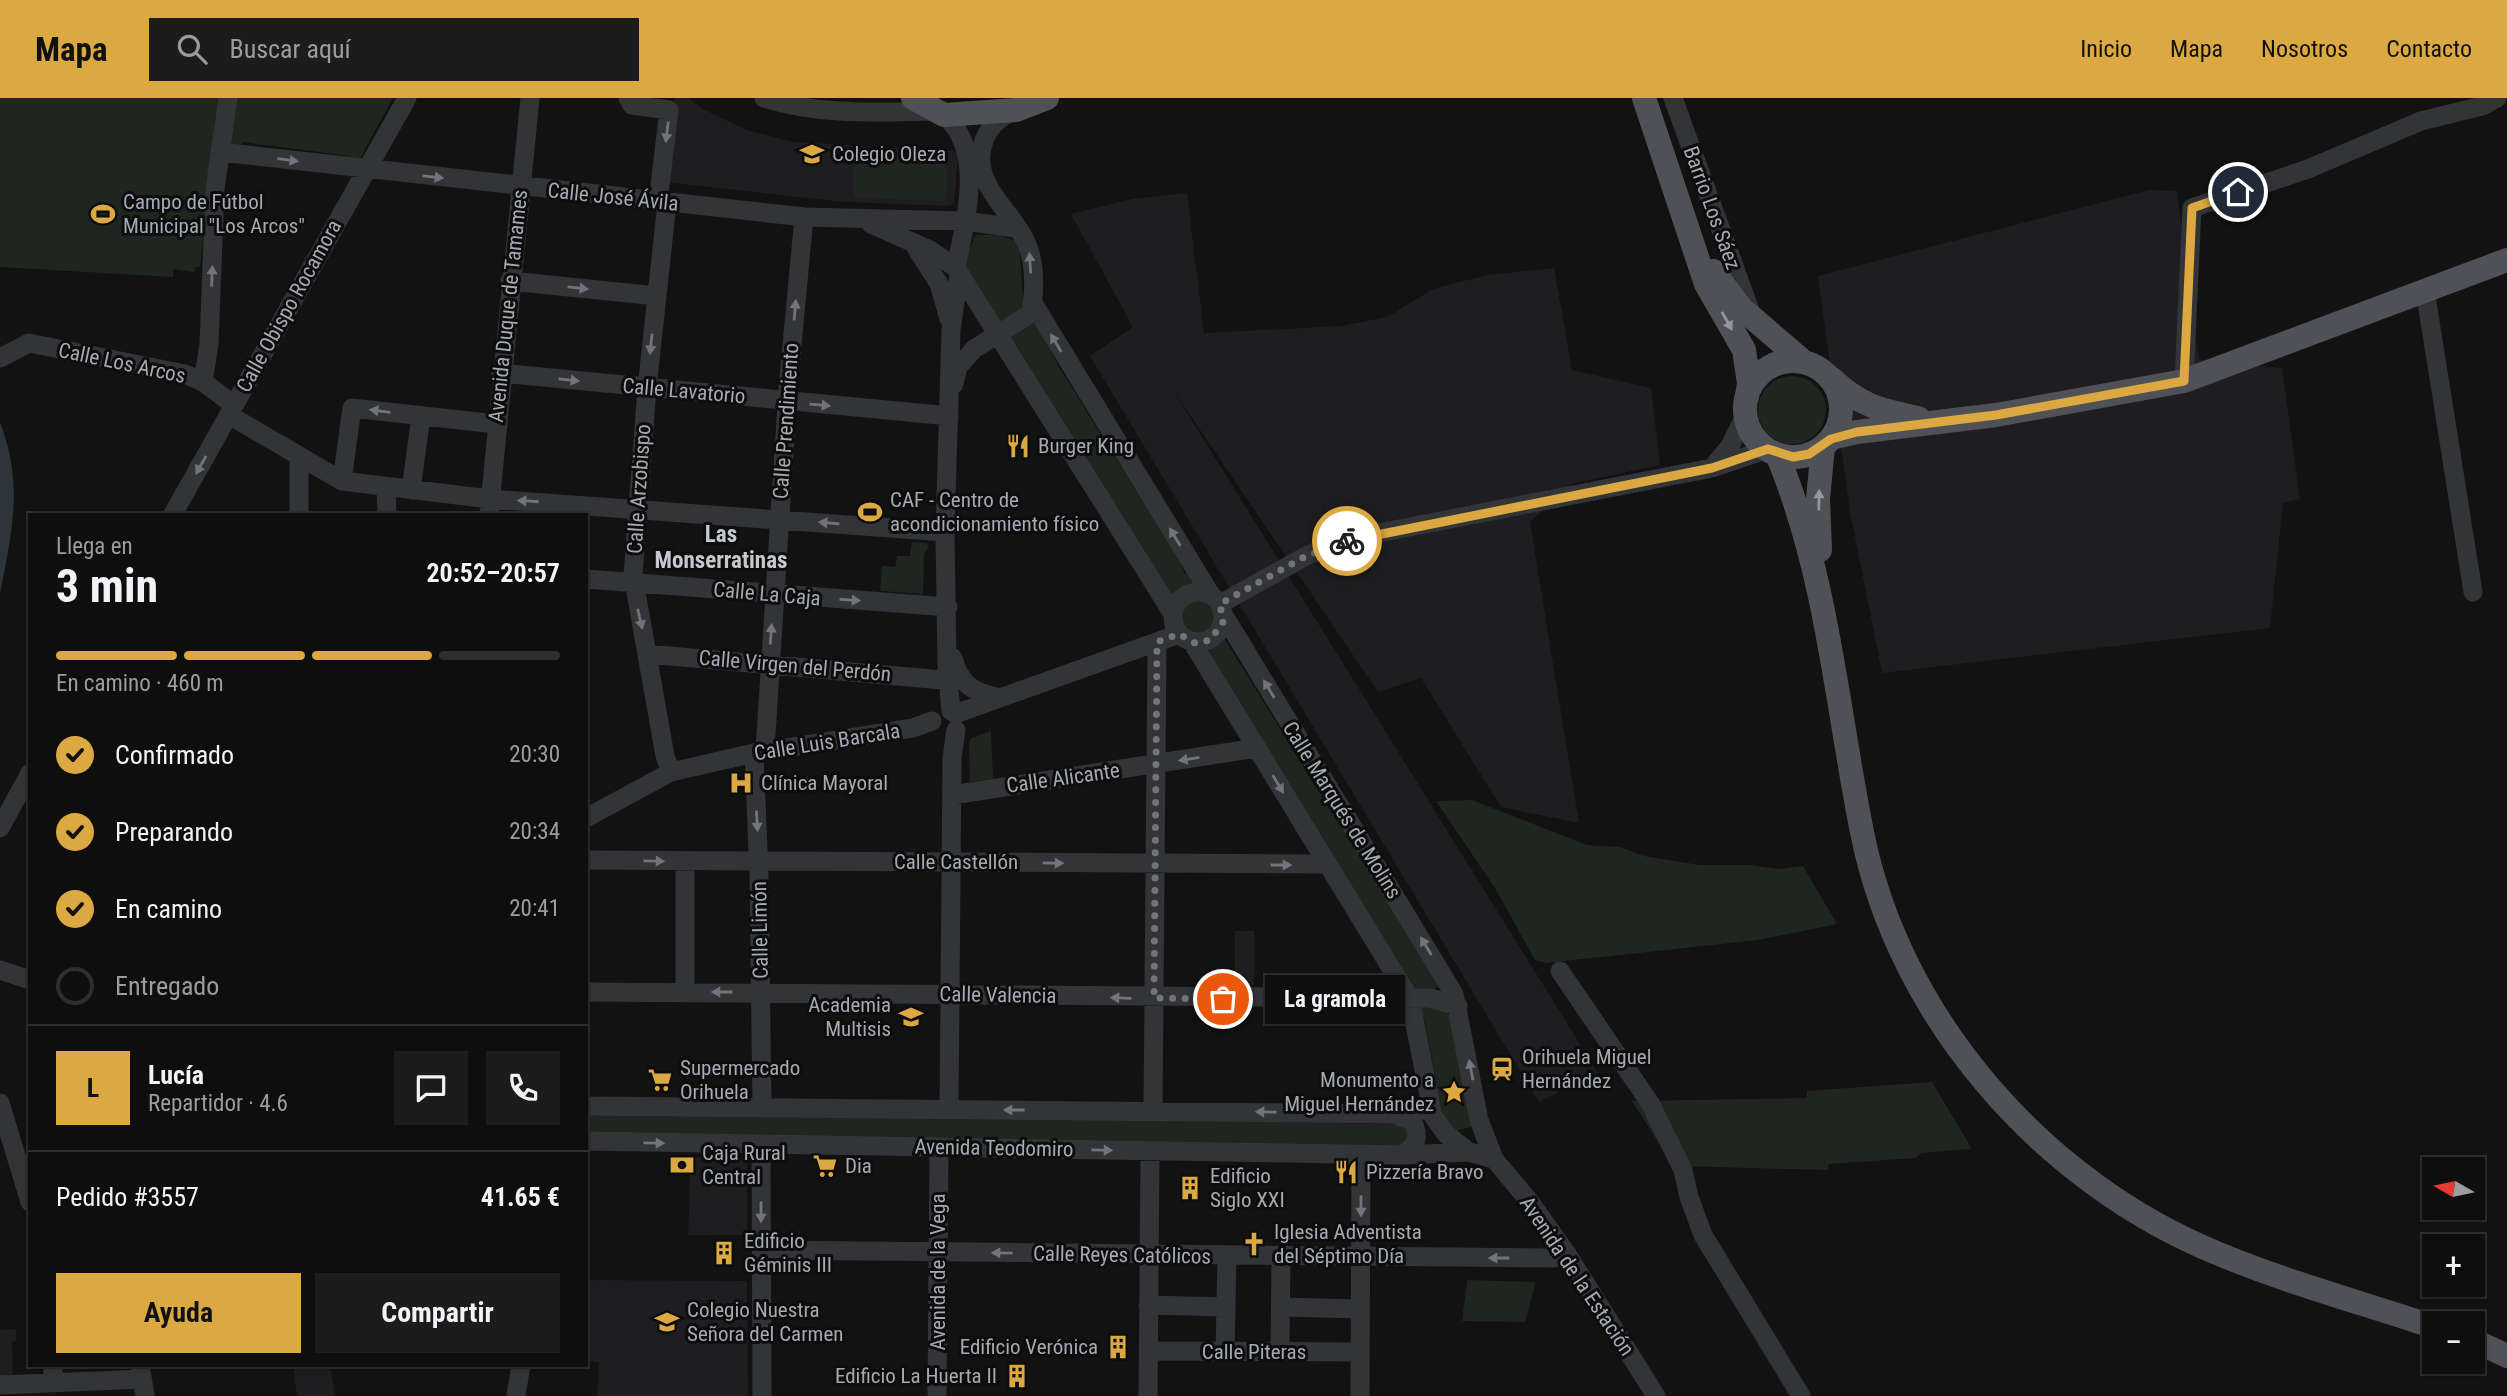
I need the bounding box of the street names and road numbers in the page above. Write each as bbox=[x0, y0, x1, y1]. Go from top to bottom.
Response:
street label: Barrio Los Sáez bbox=[1679, 143, 1745, 273]
street label: Calle José Ávila bbox=[546, 178, 680, 216]
street label: Avenida Duque de Tamames bbox=[484, 189, 532, 423]
street label: Calle Obispo Rocamora bbox=[232, 216, 346, 396]
street label: Calle Los Arcos bbox=[56, 338, 188, 388]
street label: Calle Prendimiento bbox=[769, 342, 803, 500]
street label: Calle Lavatorio bbox=[622, 374, 746, 408]
street label: Calle Arzobispo bbox=[622, 423, 656, 555]
street label: Calle La Caja bbox=[712, 577, 822, 611]
street label: Calle Virgen del Perdón bbox=[698, 646, 892, 686]
street label: Calle Marqués de Molins bbox=[1278, 717, 1406, 903]
street label: Calle Luis Barcala bbox=[752, 719, 902, 765]
street label: Calle Alicante bbox=[1005, 758, 1121, 798]
street label: Calle Castellón bbox=[894, 850, 1018, 874]
street label: Calle Limón bbox=[747, 881, 773, 979]
street label: Calle Valencia bbox=[939, 982, 1057, 1008]
street label: Avenida Teodomiro bbox=[914, 1135, 1074, 1161]
street label: Avenida de la Estación bbox=[1515, 1192, 1639, 1360]
street label: Avenida de la Vega bbox=[926, 1194, 950, 1350]
street label: Calle Reyes Católicos bbox=[1033, 1241, 1211, 1269]
street label: Calle Piteras bbox=[1202, 1340, 1306, 1364]

